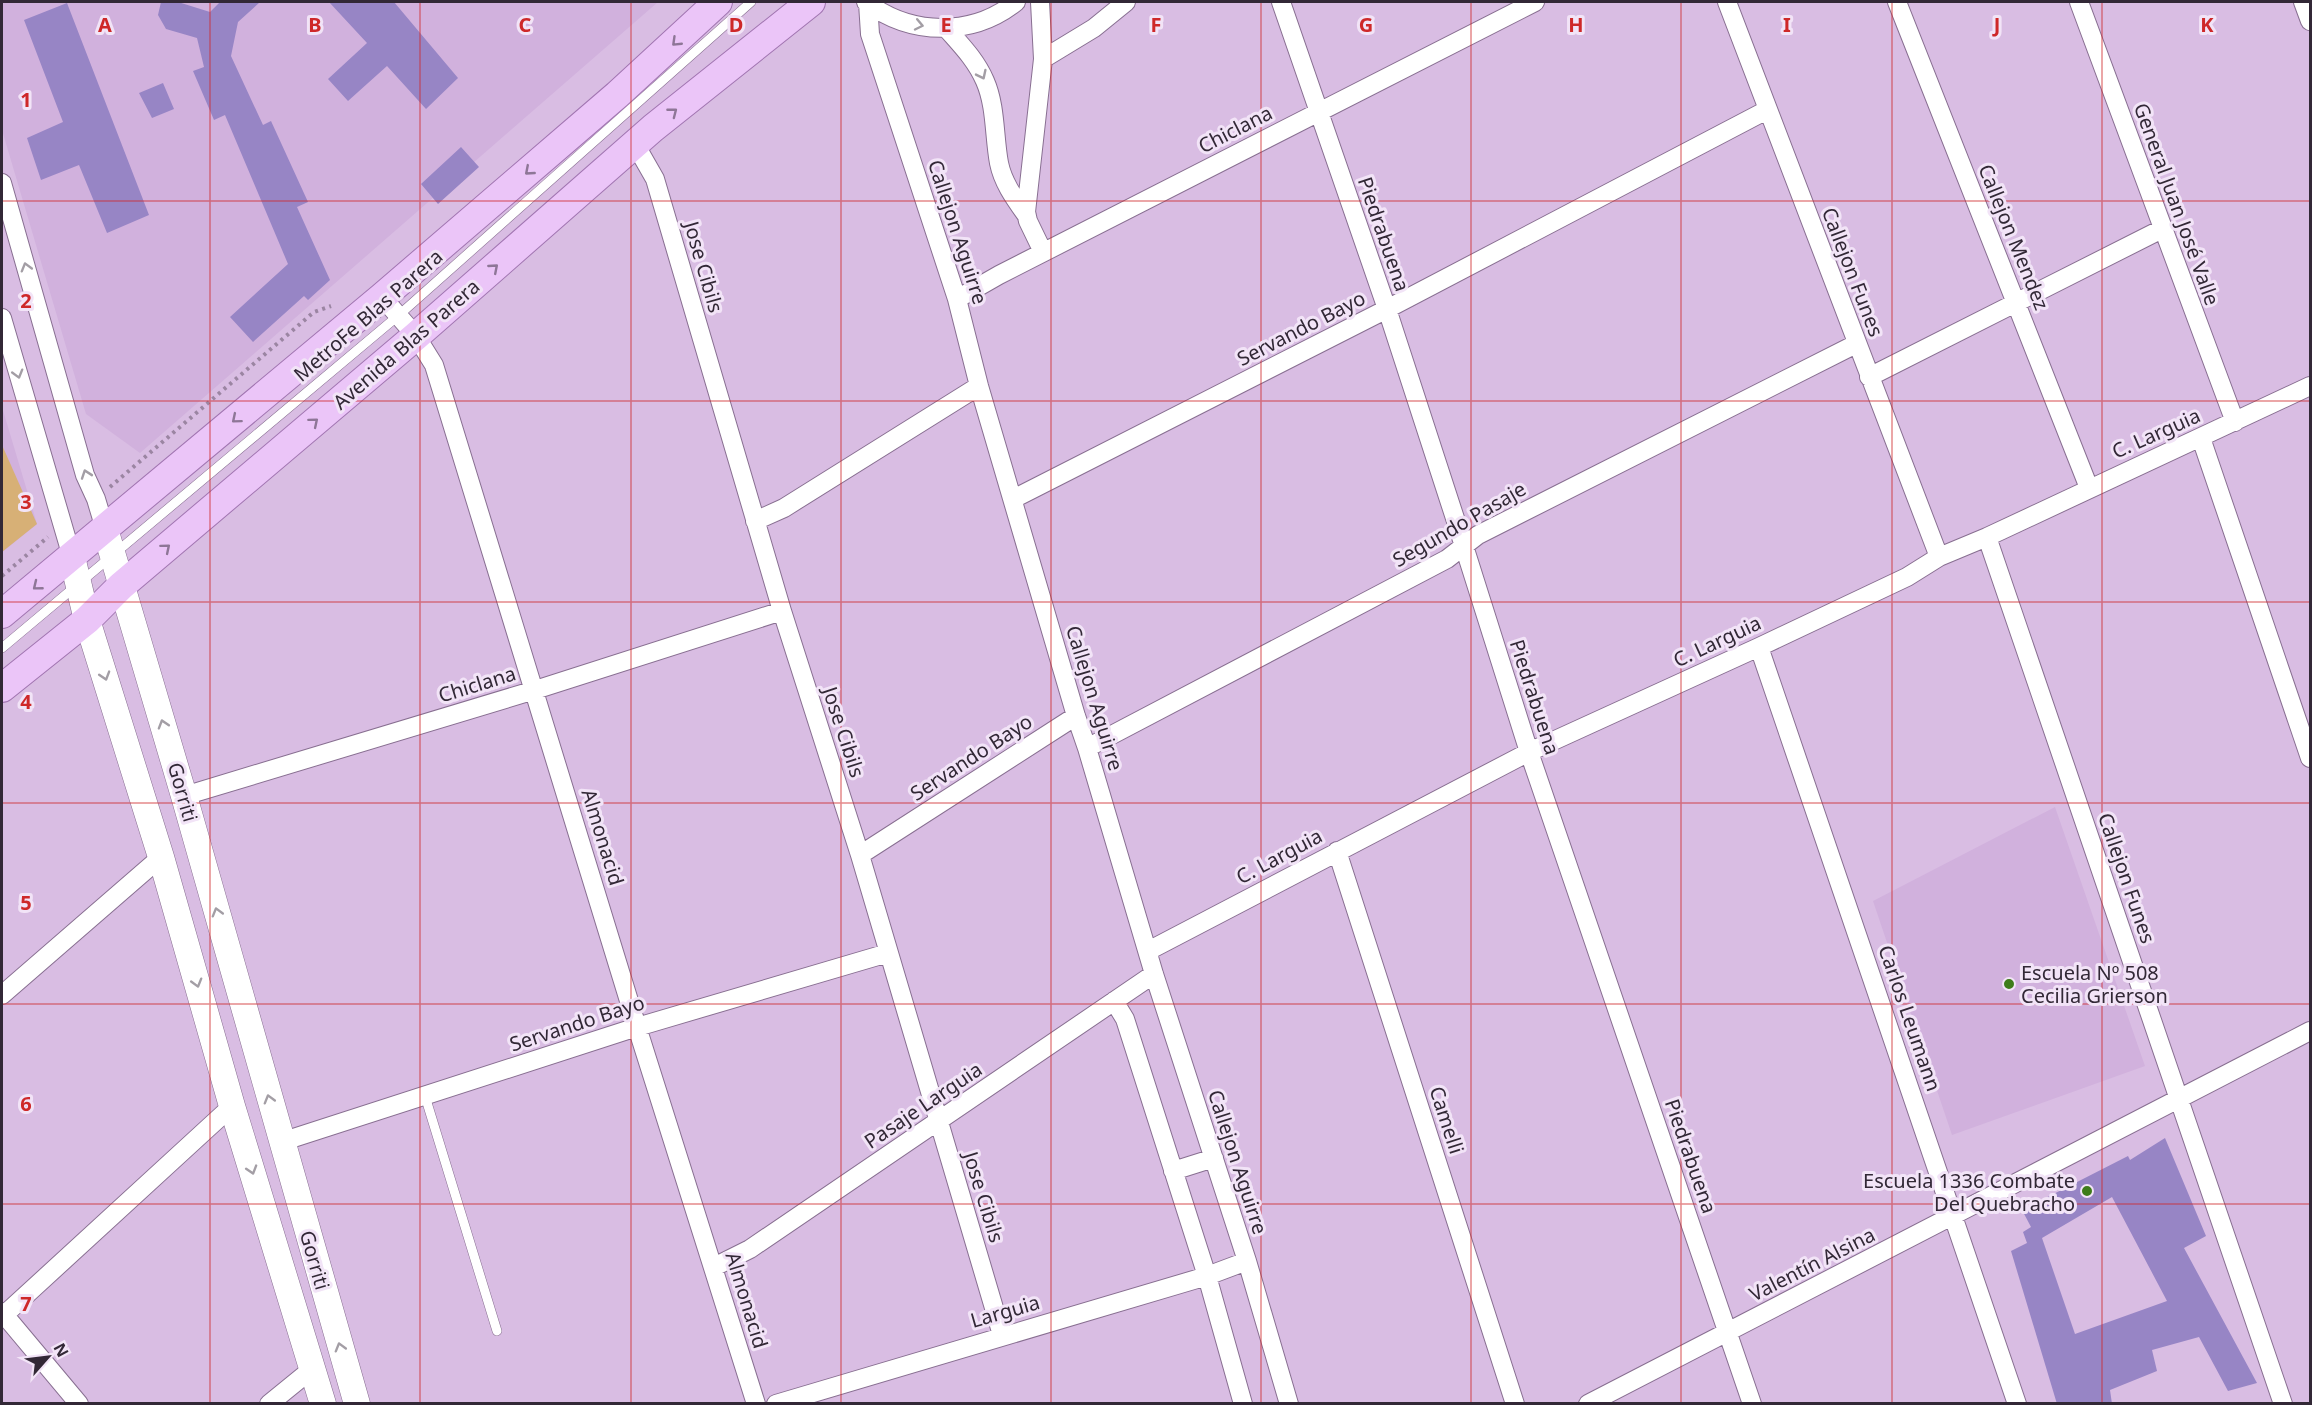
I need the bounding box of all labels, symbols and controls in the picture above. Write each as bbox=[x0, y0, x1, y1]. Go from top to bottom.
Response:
text: A bbox=[98, 11, 112, 38]
text: B bbox=[308, 11, 322, 38]
text: C bbox=[519, 11, 532, 38]
text: D bbox=[729, 11, 743, 38]
text: E bbox=[940, 11, 952, 38]
text: F bbox=[1151, 11, 1161, 38]
text: G bbox=[1359, 11, 1373, 38]
text: H bbox=[1568, 11, 1584, 38]
text: I bbox=[1783, 11, 1791, 38]
text: J bbox=[1992, 11, 2000, 38]
text: K bbox=[2200, 11, 2214, 38]
one-way arrow bbox=[914, 18, 924, 31]
one-way arrow bbox=[672, 35, 682, 46]
one-way arrow bbox=[974, 69, 986, 80]
text: 1 bbox=[20, 86, 32, 113]
street label: Chiclana bbox=[1193, 99, 1277, 159]
street label: General Juan José Valle bbox=[2128, 99, 2226, 309]
one-way arrow bbox=[666, 109, 677, 120]
street label: Callejon Aguirre bbox=[922, 156, 994, 308]
street label: Callejon Mendez bbox=[1972, 160, 2056, 314]
one-way arrow bbox=[525, 163, 536, 174]
street label: Piedrabuena bbox=[1352, 173, 1416, 295]
street label: Callejon Funes bbox=[1816, 204, 1890, 340]
street label: Jose Cibils bbox=[678, 216, 730, 316]
street label: MetroFe Blas Parera bbox=[288, 243, 448, 387]
one-way arrow bbox=[20, 262, 33, 272]
one-way arrow bbox=[487, 264, 498, 275]
street label: Avenida Blas Parera bbox=[327, 273, 485, 415]
street label: Servando Bayo bbox=[1232, 284, 1370, 372]
text: 2 bbox=[20, 287, 32, 314]
one-way arrow bbox=[11, 368, 23, 379]
street label: C. Larguia bbox=[2108, 402, 2204, 464]
one-way arrow bbox=[232, 412, 243, 423]
one-way arrow bbox=[307, 418, 318, 429]
one-way arrow bbox=[80, 469, 93, 480]
street label: Segundo Pasaje bbox=[1388, 475, 1530, 573]
text: 3 bbox=[20, 488, 32, 515]
one-way arrow bbox=[159, 544, 170, 555]
one-way arrow bbox=[33, 578, 44, 589]
street label: C. Larguia bbox=[1669, 609, 1765, 673]
street label: Callejon Aguirre bbox=[1060, 622, 1130, 774]
street label: Piedrabuena bbox=[1504, 636, 1566, 758]
street label: Chiclana bbox=[435, 659, 519, 709]
one-way arrow bbox=[97, 670, 110, 681]
street label: Jose Cibils bbox=[816, 681, 871, 781]
text: 4 bbox=[20, 688, 32, 715]
street label: Servando Bayo bbox=[905, 707, 1037, 807]
one-way arrow bbox=[158, 719, 170, 730]
street label: Gorriti bbox=[162, 759, 204, 825]
street label: Almonacid bbox=[576, 786, 630, 888]
street label: Callejon Funes bbox=[2092, 809, 2162, 947]
street label: C. Larguia bbox=[1231, 822, 1327, 890]
text: 5 bbox=[20, 889, 32, 916]
one-way arrow bbox=[211, 907, 224, 917]
street label: Carlos Leumann bbox=[1872, 941, 1948, 1095]
place label: Escuela Nº 508 Cecilia Grierson bbox=[2021, 959, 2168, 1009]
one-way arrow bbox=[190, 977, 202, 988]
marker: Escuela Nº 508 Cecilia Grierson bbox=[2002, 977, 2016, 991]
street label: Servando Bayo bbox=[506, 988, 648, 1058]
street label: Pasaje Larguia bbox=[859, 1056, 987, 1154]
street label: Camelli bbox=[1423, 1083, 1471, 1157]
street label: Callejon Aguirre bbox=[1202, 1086, 1274, 1238]
text: 6 bbox=[20, 1090, 32, 1117]
one-way arrow bbox=[264, 1094, 276, 1105]
street label: Piedrabuena bbox=[1659, 1095, 1723, 1217]
street label: Jose Cibils bbox=[957, 1146, 1011, 1246]
one-way arrow bbox=[245, 1164, 257, 1175]
place label: Escuela 1336 Combate Del Quebracho bbox=[1863, 1167, 2075, 1217]
marker: Escuela 1336 Combate Del Quebracho bbox=[2080, 1184, 2094, 1198]
street label: Valentín Alsina bbox=[1744, 1221, 1880, 1307]
street label: Gorriti bbox=[294, 1227, 336, 1293]
street label: Almonacid bbox=[720, 1249, 774, 1351]
street label: Larguia bbox=[967, 1288, 1043, 1334]
text: 7 bbox=[20, 1290, 32, 1317]
north arrow bbox=[18, 1327, 78, 1387]
text: N bbox=[48, 1339, 74, 1361]
one-way arrow bbox=[335, 1342, 347, 1353]

